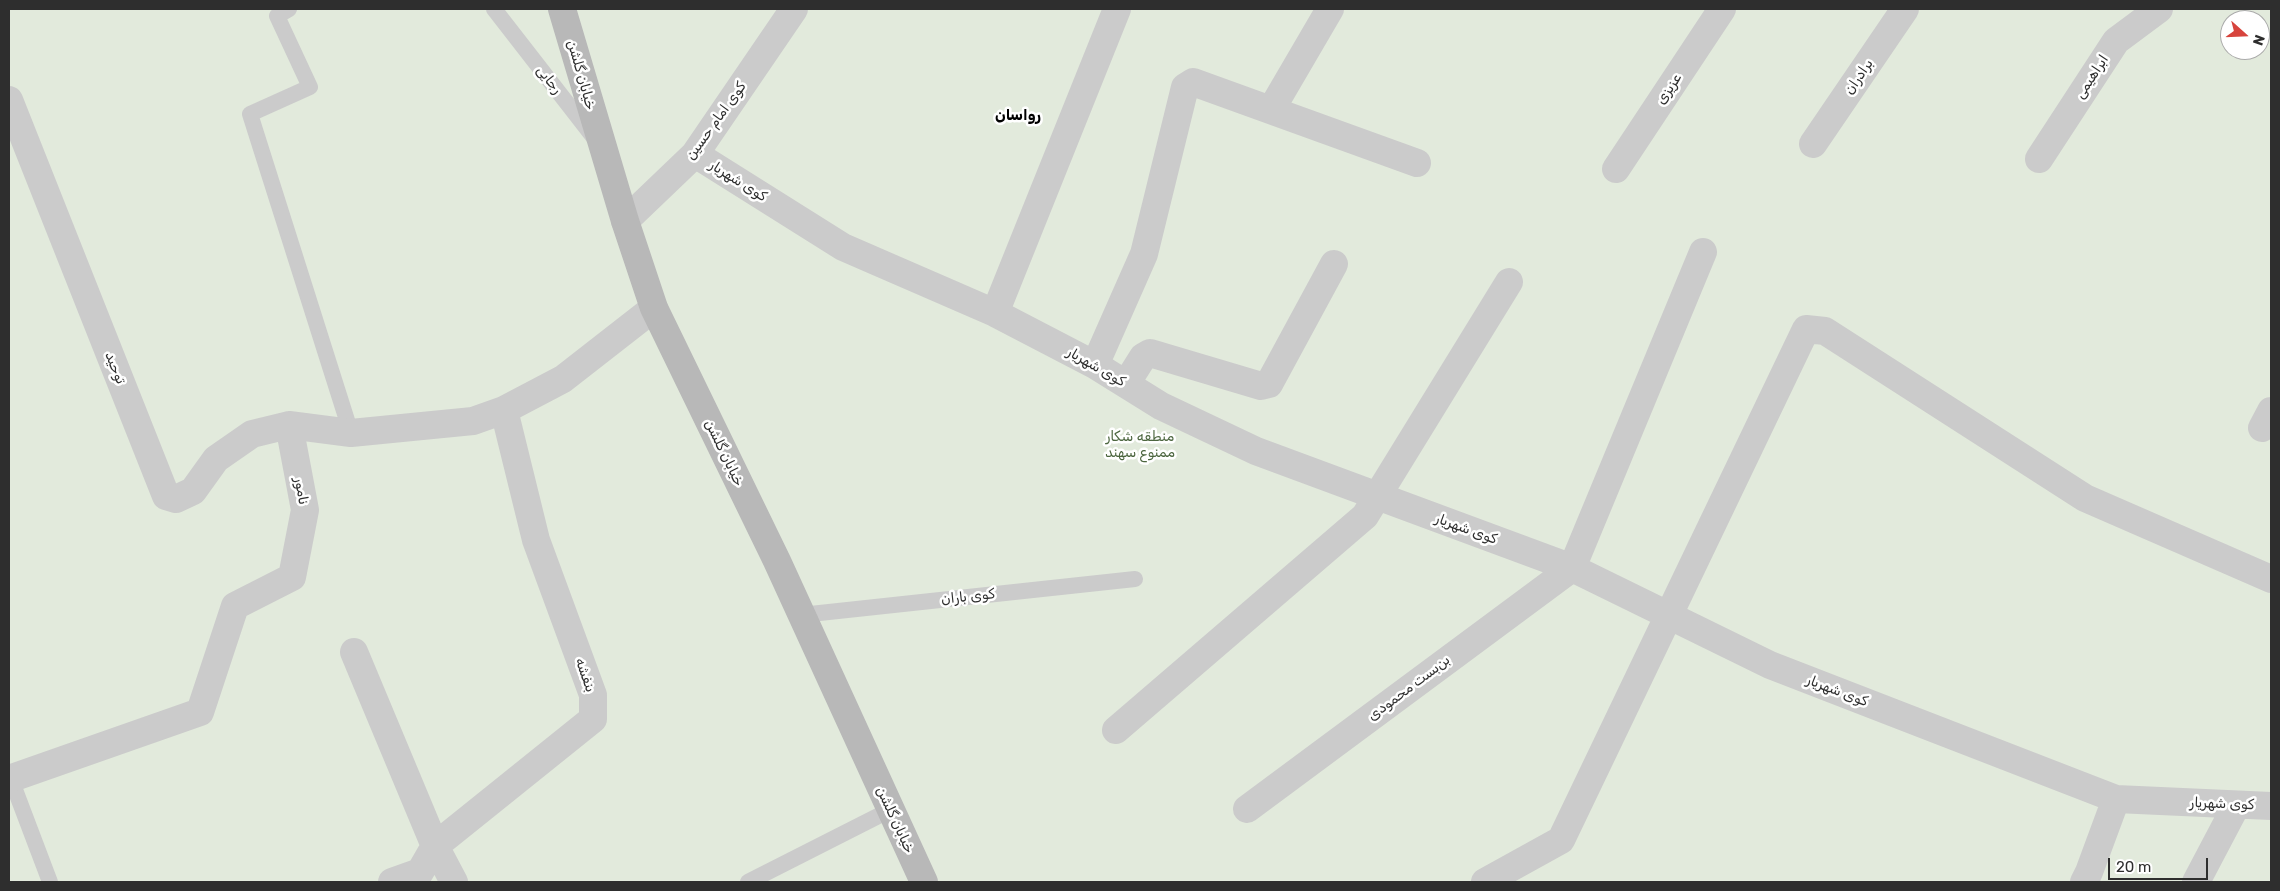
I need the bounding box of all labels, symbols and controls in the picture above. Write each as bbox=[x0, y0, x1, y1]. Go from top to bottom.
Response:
north arrow bbox=[2220, 10, 2270, 60]
text: N bbox=[2249, 32, 2268, 48]
street label: خیابان گلشن bbox=[563, 38, 599, 112]
street label: ابراهیمی bbox=[2072, 52, 2112, 102]
street label: برادران bbox=[1841, 56, 1877, 98]
street label: رجایی bbox=[533, 62, 565, 98]
street label: عزیزی bbox=[1653, 70, 1685, 108]
street label: کوی امام حسین bbox=[682, 79, 750, 163]
district label: رواسان bbox=[995, 107, 1041, 125]
street label: کوی شهریار bbox=[706, 157, 770, 205]
street label: کوی شهریار bbox=[1064, 344, 1128, 390]
street label: توحید bbox=[101, 349, 129, 387]
street label: خیابان گلشن bbox=[701, 417, 747, 489]
park label: منطقه شکار ممنوع سهند bbox=[1105, 429, 1175, 462]
street label: نامور bbox=[290, 476, 312, 506]
street label: کوی شهریار bbox=[1433, 510, 1499, 548]
street label: کوی باران bbox=[940, 586, 996, 608]
street label: بن‌بست محمودی bbox=[1365, 652, 1453, 724]
street label: بنفشه bbox=[571, 656, 599, 694]
street label: کوی شهریار bbox=[1804, 672, 1870, 710]
street label: خیابان گلشن bbox=[872, 784, 918, 856]
street label: کوی شهریار bbox=[2189, 794, 2255, 814]
scale bar bbox=[2110, 848, 2210, 880]
text: 20 m bbox=[2116, 858, 2151, 876]

